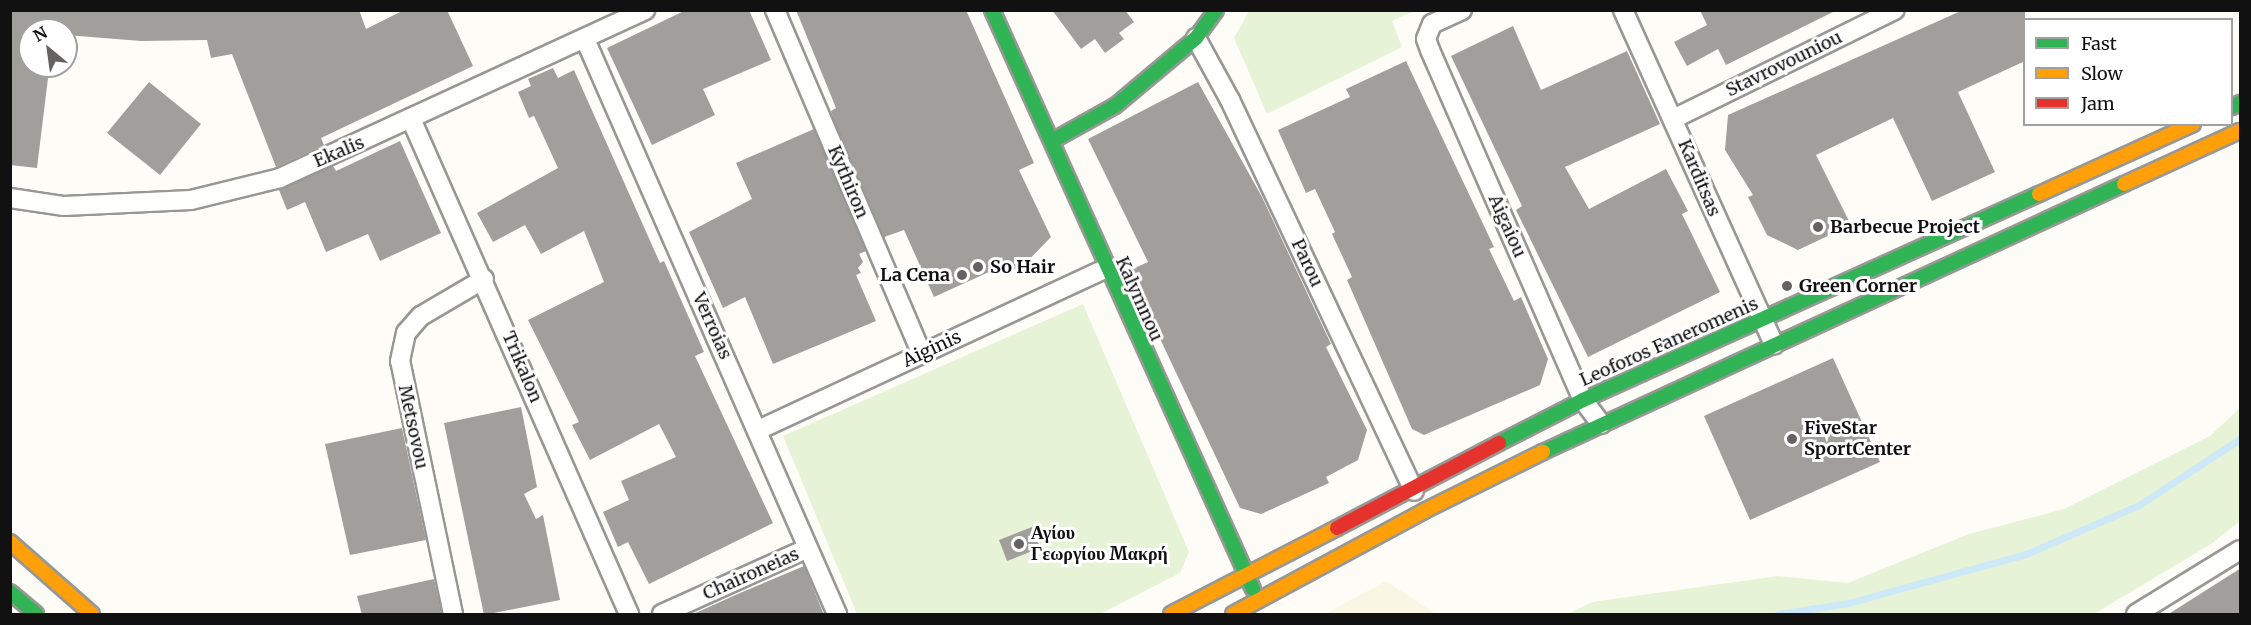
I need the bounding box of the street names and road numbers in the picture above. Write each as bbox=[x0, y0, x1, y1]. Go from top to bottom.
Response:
street label: Stavrovouniou bbox=[1722, 27, 1846, 101]
street label: Ekalis bbox=[310, 132, 368, 172]
street label: Karditsas bbox=[1673, 136, 1725, 220]
street label: Kythiron bbox=[823, 142, 873, 222]
street label: Aigaiou bbox=[1484, 191, 1530, 261]
street label: Parou bbox=[1287, 236, 1327, 290]
street label: Kalymnou bbox=[1111, 253, 1167, 345]
street label: Verroias bbox=[688, 289, 736, 363]
street label: Leoforos Faneromenis bbox=[1577, 293, 1761, 391]
street label: Aiginis bbox=[899, 326, 965, 372]
street label: Trikalon bbox=[497, 328, 547, 406]
street label: Metsovou bbox=[394, 383, 432, 471]
street label: Chaironeias bbox=[700, 543, 802, 605]

